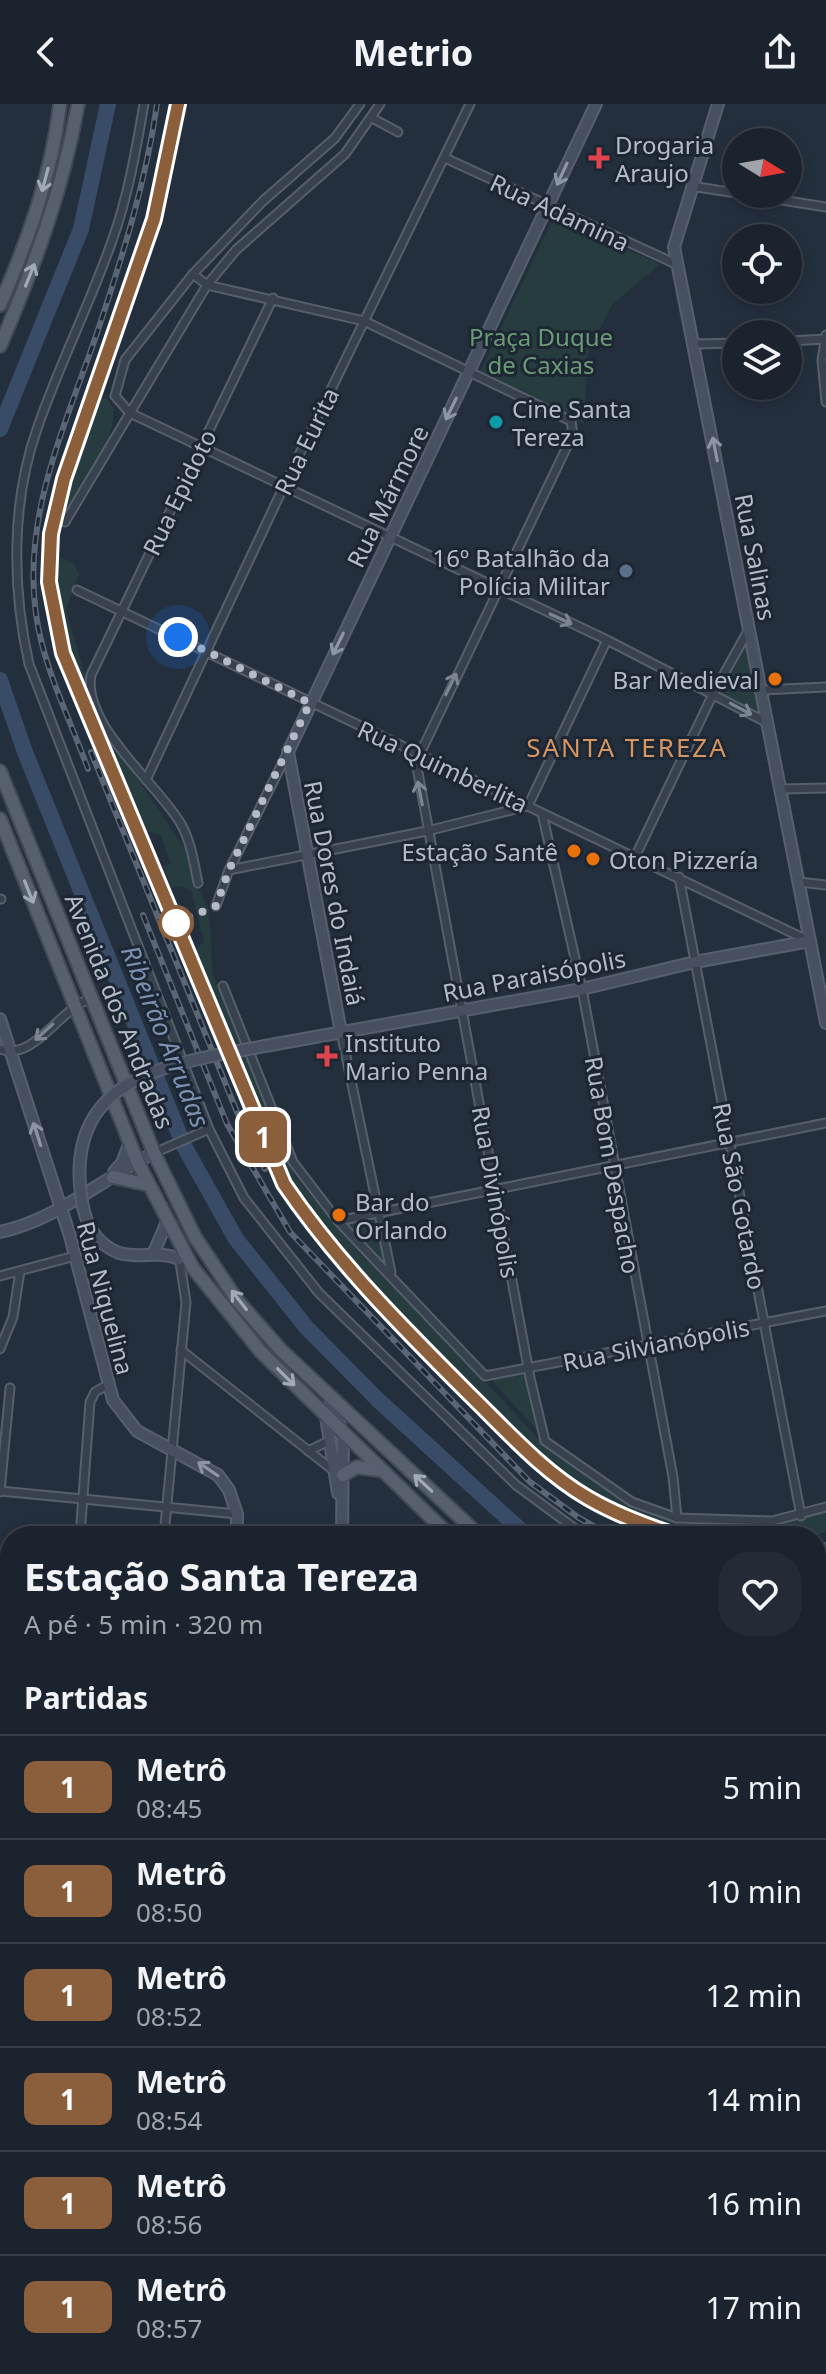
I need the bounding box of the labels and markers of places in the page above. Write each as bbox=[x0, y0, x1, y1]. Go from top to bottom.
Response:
place label: Drogaria Araujo bbox=[615, 128, 714, 189]
marker: Drogaria Araujo bbox=[590, 149, 608, 167]
place label: Cine Santa Tereza bbox=[512, 392, 632, 453]
marker: Cine Santa Tereza bbox=[487, 413, 505, 431]
place label: 16º Batalhão da Polícia Militar bbox=[433, 541, 610, 602]
marker: 16º Batalhão da Polícia Militar bbox=[617, 562, 635, 580]
place label: Bar Medieval bbox=[613, 663, 759, 696]
marker: Bar Medieval bbox=[766, 670, 784, 688]
place label: Estação Santê bbox=[402, 835, 558, 868]
marker: Estação Santê bbox=[565, 842, 583, 860]
place label: Oton Pizzería bbox=[609, 843, 758, 876]
marker: Oton Pizzería bbox=[584, 850, 602, 868]
unlabelled marker bbox=[159, 906, 193, 940]
place label: Instituto Mario Penna bbox=[345, 1026, 488, 1087]
marker: Instituto Mario Penna bbox=[316, 1045, 338, 1067]
place label: Bar do Orlando bbox=[355, 1185, 447, 1246]
marker: Bar do Orlando bbox=[330, 1206, 348, 1224]

